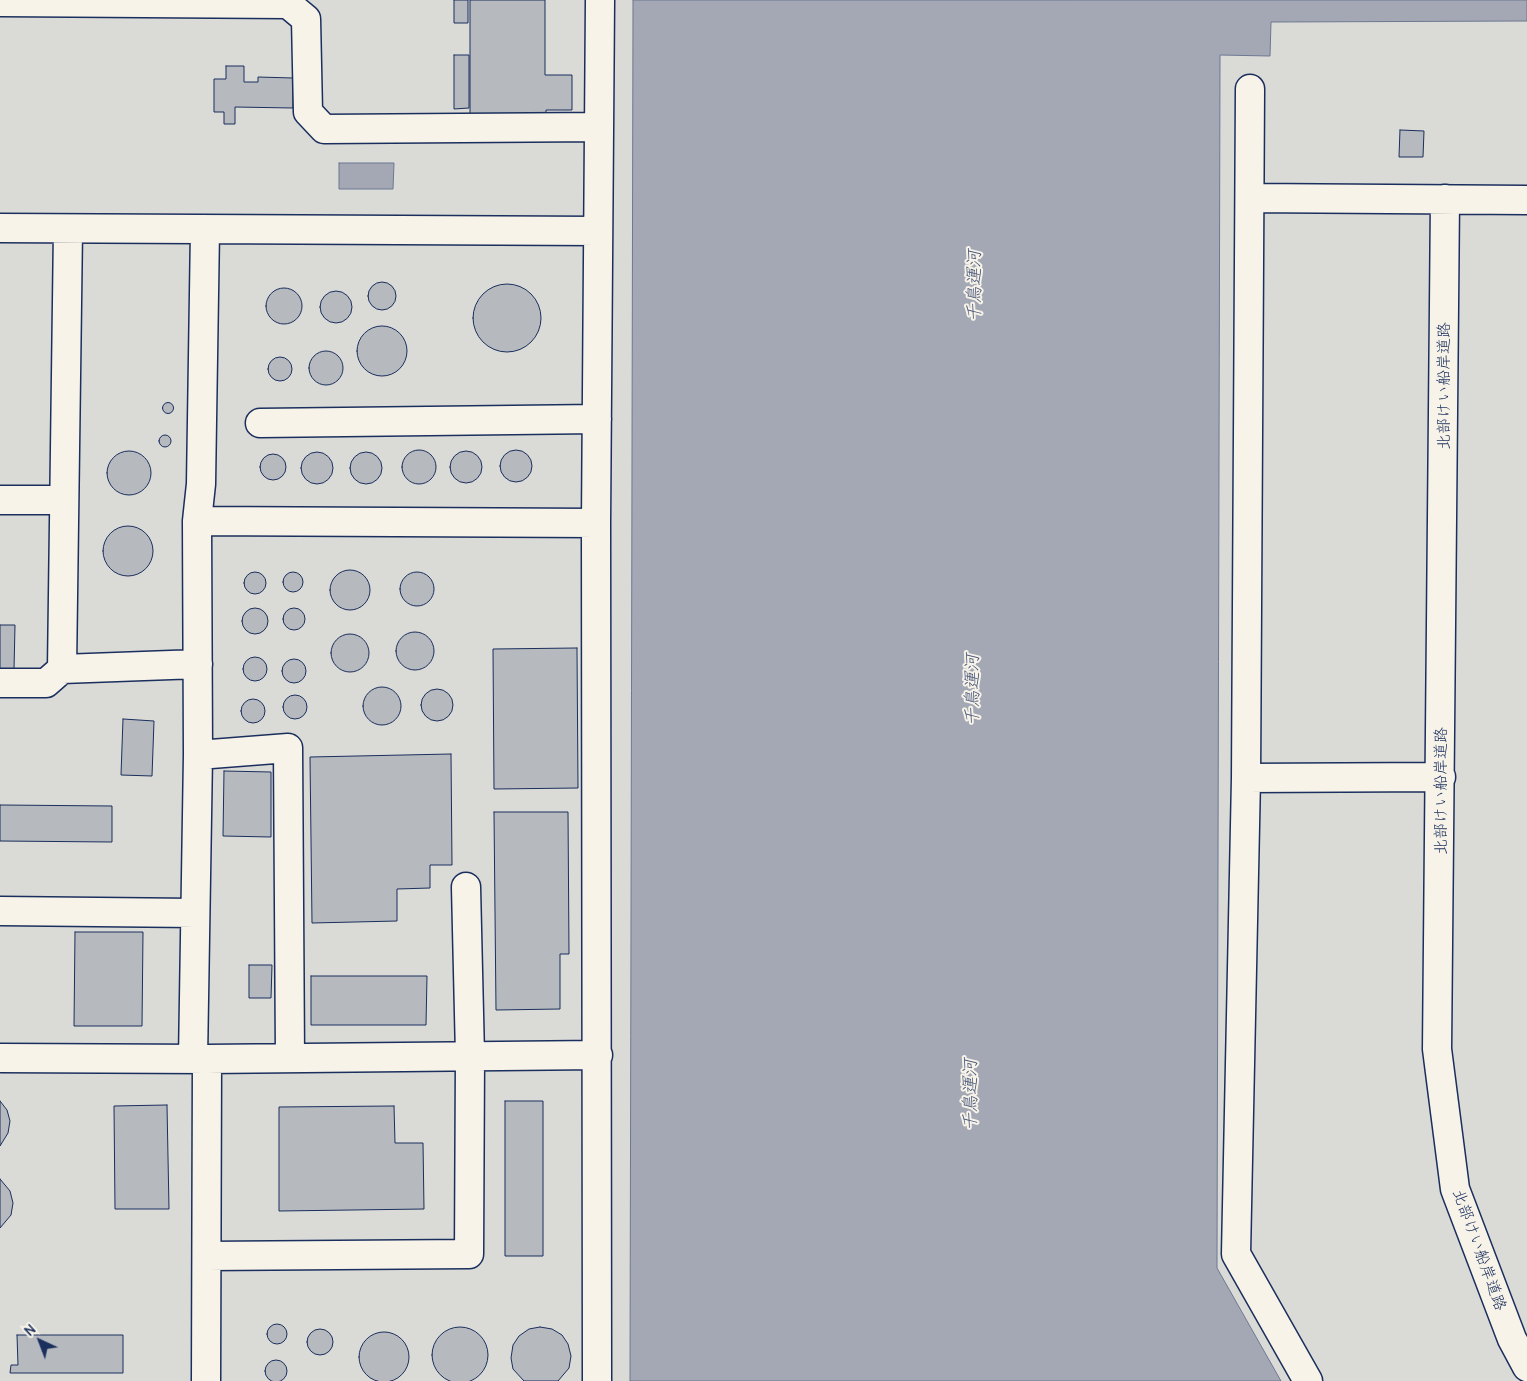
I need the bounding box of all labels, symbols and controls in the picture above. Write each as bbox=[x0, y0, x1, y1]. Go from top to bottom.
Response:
water label: 千鳥運河 bbox=[964, 250, 986, 322]
street label: 北部けい船岸道路 bbox=[1434, 322, 1454, 450]
water label: 千鳥運河 bbox=[962, 654, 984, 726]
street label: 北部けい船岸道路 bbox=[1431, 727, 1451, 855]
water label: 千鳥運河 bbox=[960, 1059, 982, 1131]
street label: 北部けい船岸道路 bbox=[1448, 1187, 1510, 1313]
north arrow bbox=[15, 1316, 65, 1366]
text: N bbox=[20, 1320, 39, 1340]

